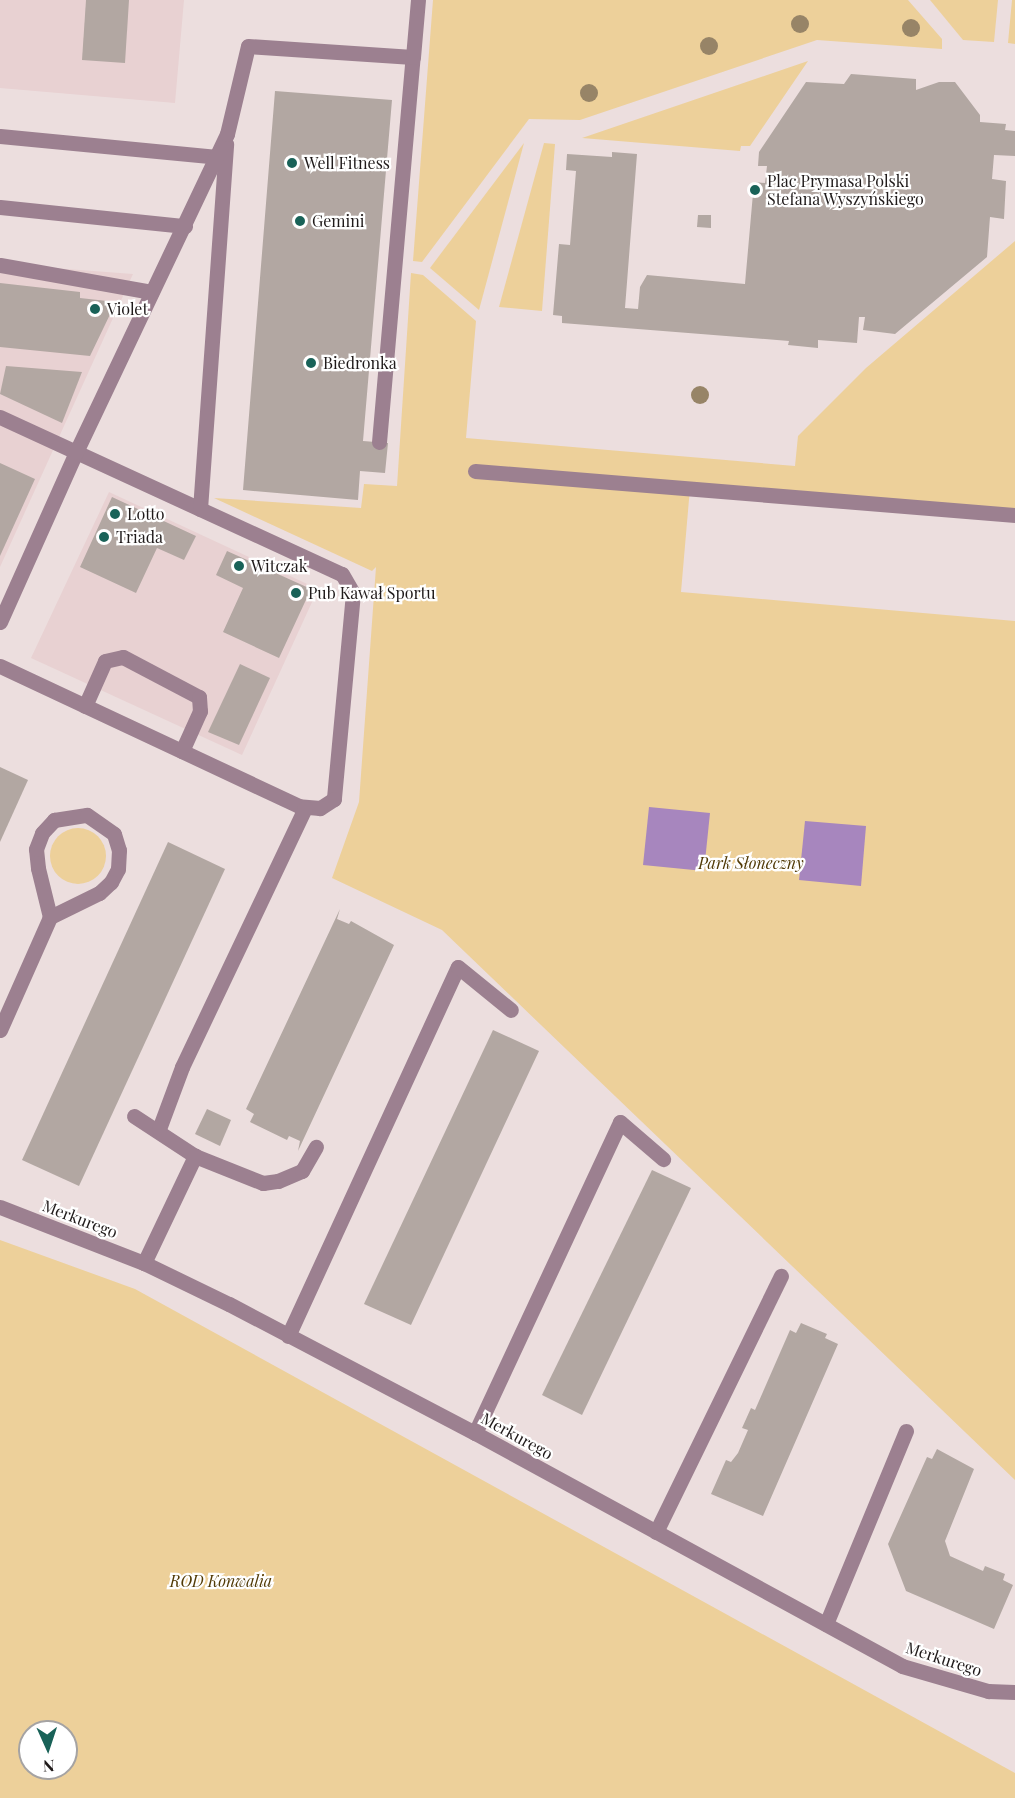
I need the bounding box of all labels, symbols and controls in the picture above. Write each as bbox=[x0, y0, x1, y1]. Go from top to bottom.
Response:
place label: Well Fitness bbox=[304, 153, 390, 173]
marker: Well Fitness bbox=[285, 156, 299, 170]
place label: Plac Prymasa Polski Stefana Wyszyńskiego bbox=[767, 171, 924, 209]
marker: Plac Prymasa Polski Stefana Wyszyńskiego bbox=[748, 183, 762, 197]
place label: Gemini bbox=[312, 211, 364, 231]
marker: Gemini bbox=[293, 214, 307, 228]
place label: Violet bbox=[107, 299, 148, 319]
marker: Violet bbox=[88, 302, 102, 316]
place label: Biedronka bbox=[323, 353, 397, 373]
marker: Biedronka bbox=[304, 356, 318, 370]
place label: Lotto bbox=[127, 504, 165, 524]
marker: Lotto bbox=[108, 507, 122, 521]
place label: Triada bbox=[116, 527, 163, 547]
marker: Triada bbox=[97, 530, 111, 544]
place label: Witczak bbox=[251, 556, 308, 576]
marker: Witczak bbox=[232, 559, 246, 573]
place label: Pub Kawał Sportu bbox=[308, 583, 436, 603]
marker: Pub Kawał Sportu bbox=[289, 586, 303, 600]
park label: Park Słoneczny bbox=[698, 853, 804, 873]
street label: Merkurego bbox=[40, 1196, 120, 1242]
street label: Merkurego bbox=[478, 1409, 556, 1463]
park label: ROD Konwalia bbox=[170, 1571, 272, 1591]
street label: Merkurego bbox=[904, 1638, 984, 1680]
north arrow bbox=[18, 1720, 78, 1780]
text: N bbox=[43, 1756, 55, 1777]

